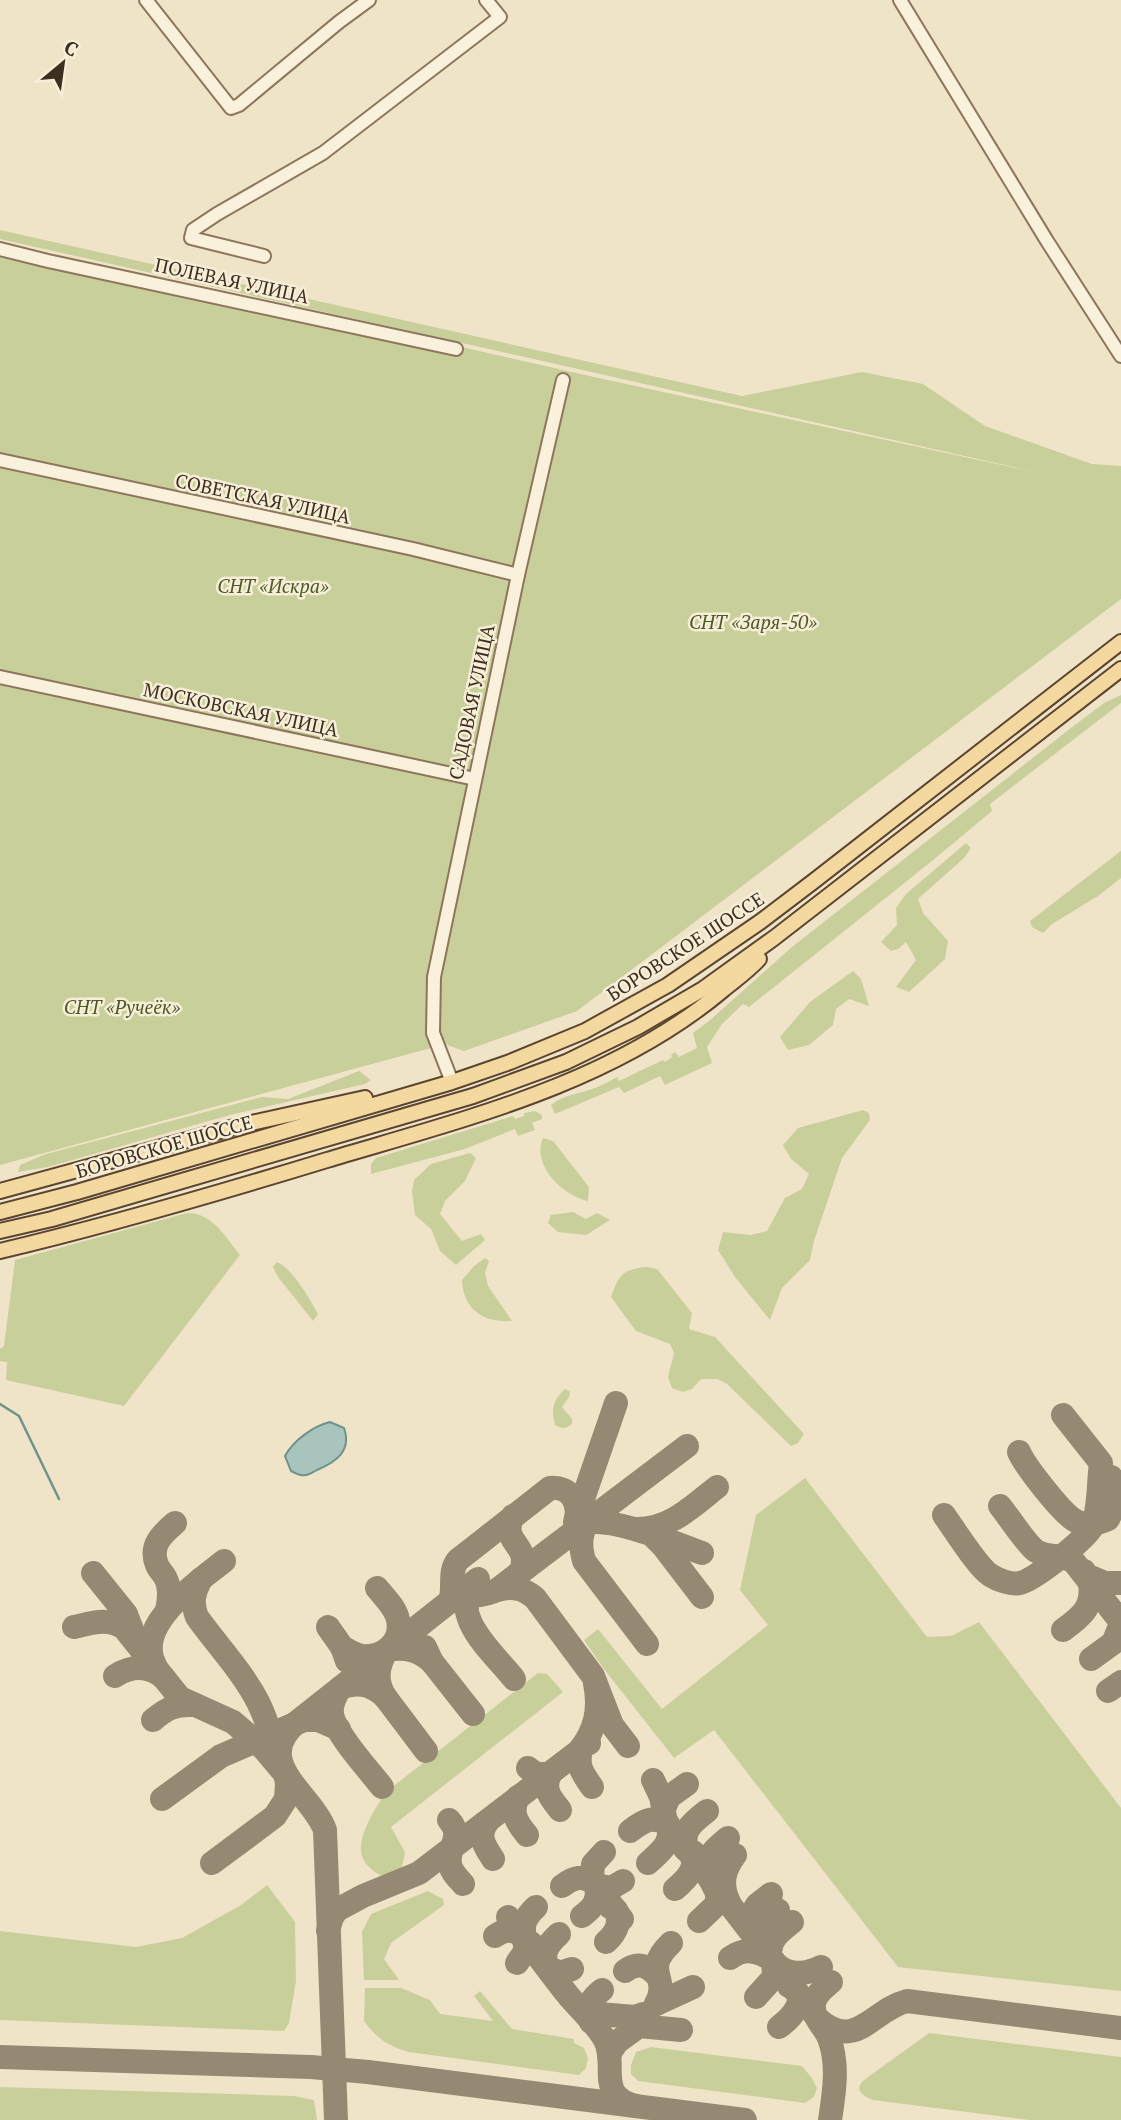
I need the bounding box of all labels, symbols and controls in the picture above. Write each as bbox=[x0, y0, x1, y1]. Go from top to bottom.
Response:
north arrow bbox=[28, 28, 98, 98]
text: С bbox=[60, 34, 83, 62]
street label: ПОЛЕВАЯ УЛИЦА bbox=[153, 251, 311, 309]
street label: СОВЕТСКАЯ УЛИЦА bbox=[173, 467, 353, 529]
park label: СНТ «Искра» bbox=[217, 573, 329, 598]
park label: СНТ «Заря-50» bbox=[689, 609, 817, 634]
street label: САДОВАЯ УЛИЦА bbox=[442, 622, 500, 782]
street label: МОСКОВСКАЯ УЛИЦА bbox=[141, 676, 341, 742]
street label: БОРОВСКОЕ ШОССЕ bbox=[602, 886, 768, 1006]
park label: СНТ «Ручеёк» bbox=[64, 994, 180, 1019]
street label: БОРОВСКОЕ ШОССЕ bbox=[73, 1109, 255, 1183]

